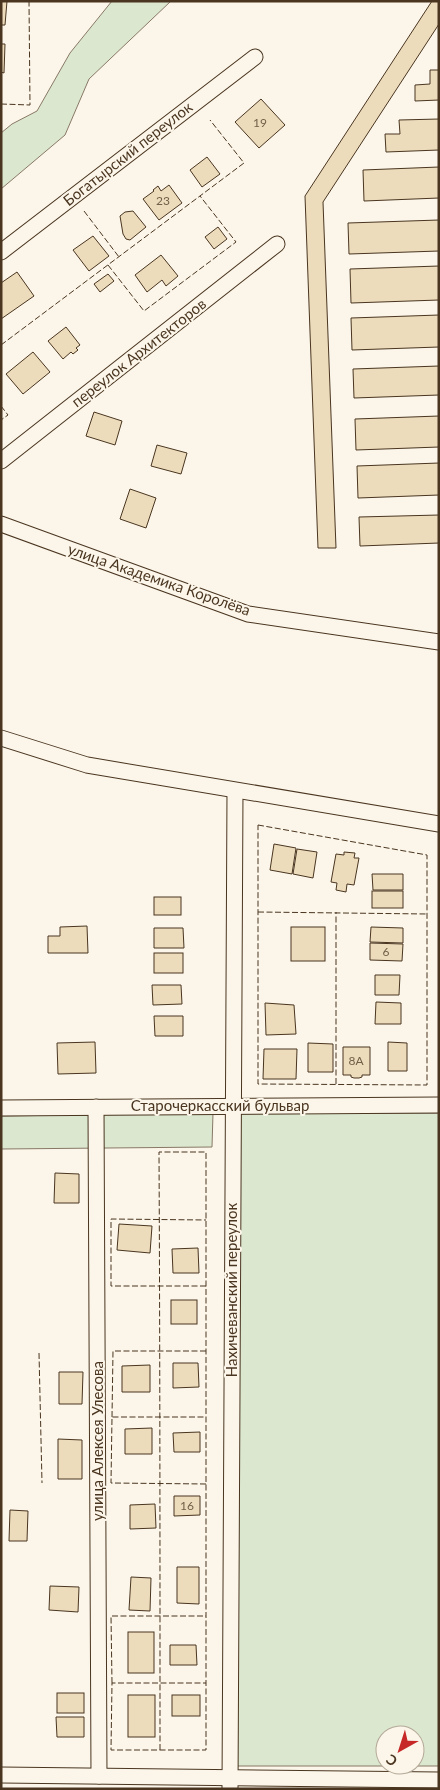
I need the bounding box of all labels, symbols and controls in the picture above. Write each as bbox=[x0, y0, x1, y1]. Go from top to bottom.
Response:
street label: Богатырский переулок bbox=[59, 97, 196, 209]
house number: 19 bbox=[253, 115, 267, 130]
house number: 23 bbox=[156, 193, 170, 208]
street label: переулок Архитекторов bbox=[68, 294, 209, 410]
street label: улица Академика Королёва bbox=[66, 539, 253, 619]
house number: 6 bbox=[383, 944, 390, 959]
house number: 8А bbox=[348, 1053, 364, 1068]
street label: Старочеркасский бульвар bbox=[131, 1096, 309, 1114]
street label: Нахичеванский переулок bbox=[222, 1203, 240, 1377]
street label: улица Алексея Улесова bbox=[88, 1361, 106, 1521]
house number: 16 bbox=[180, 1498, 194, 1513]
north arrow bbox=[375, 1725, 425, 1775]
text: С bbox=[382, 1751, 400, 1770]

